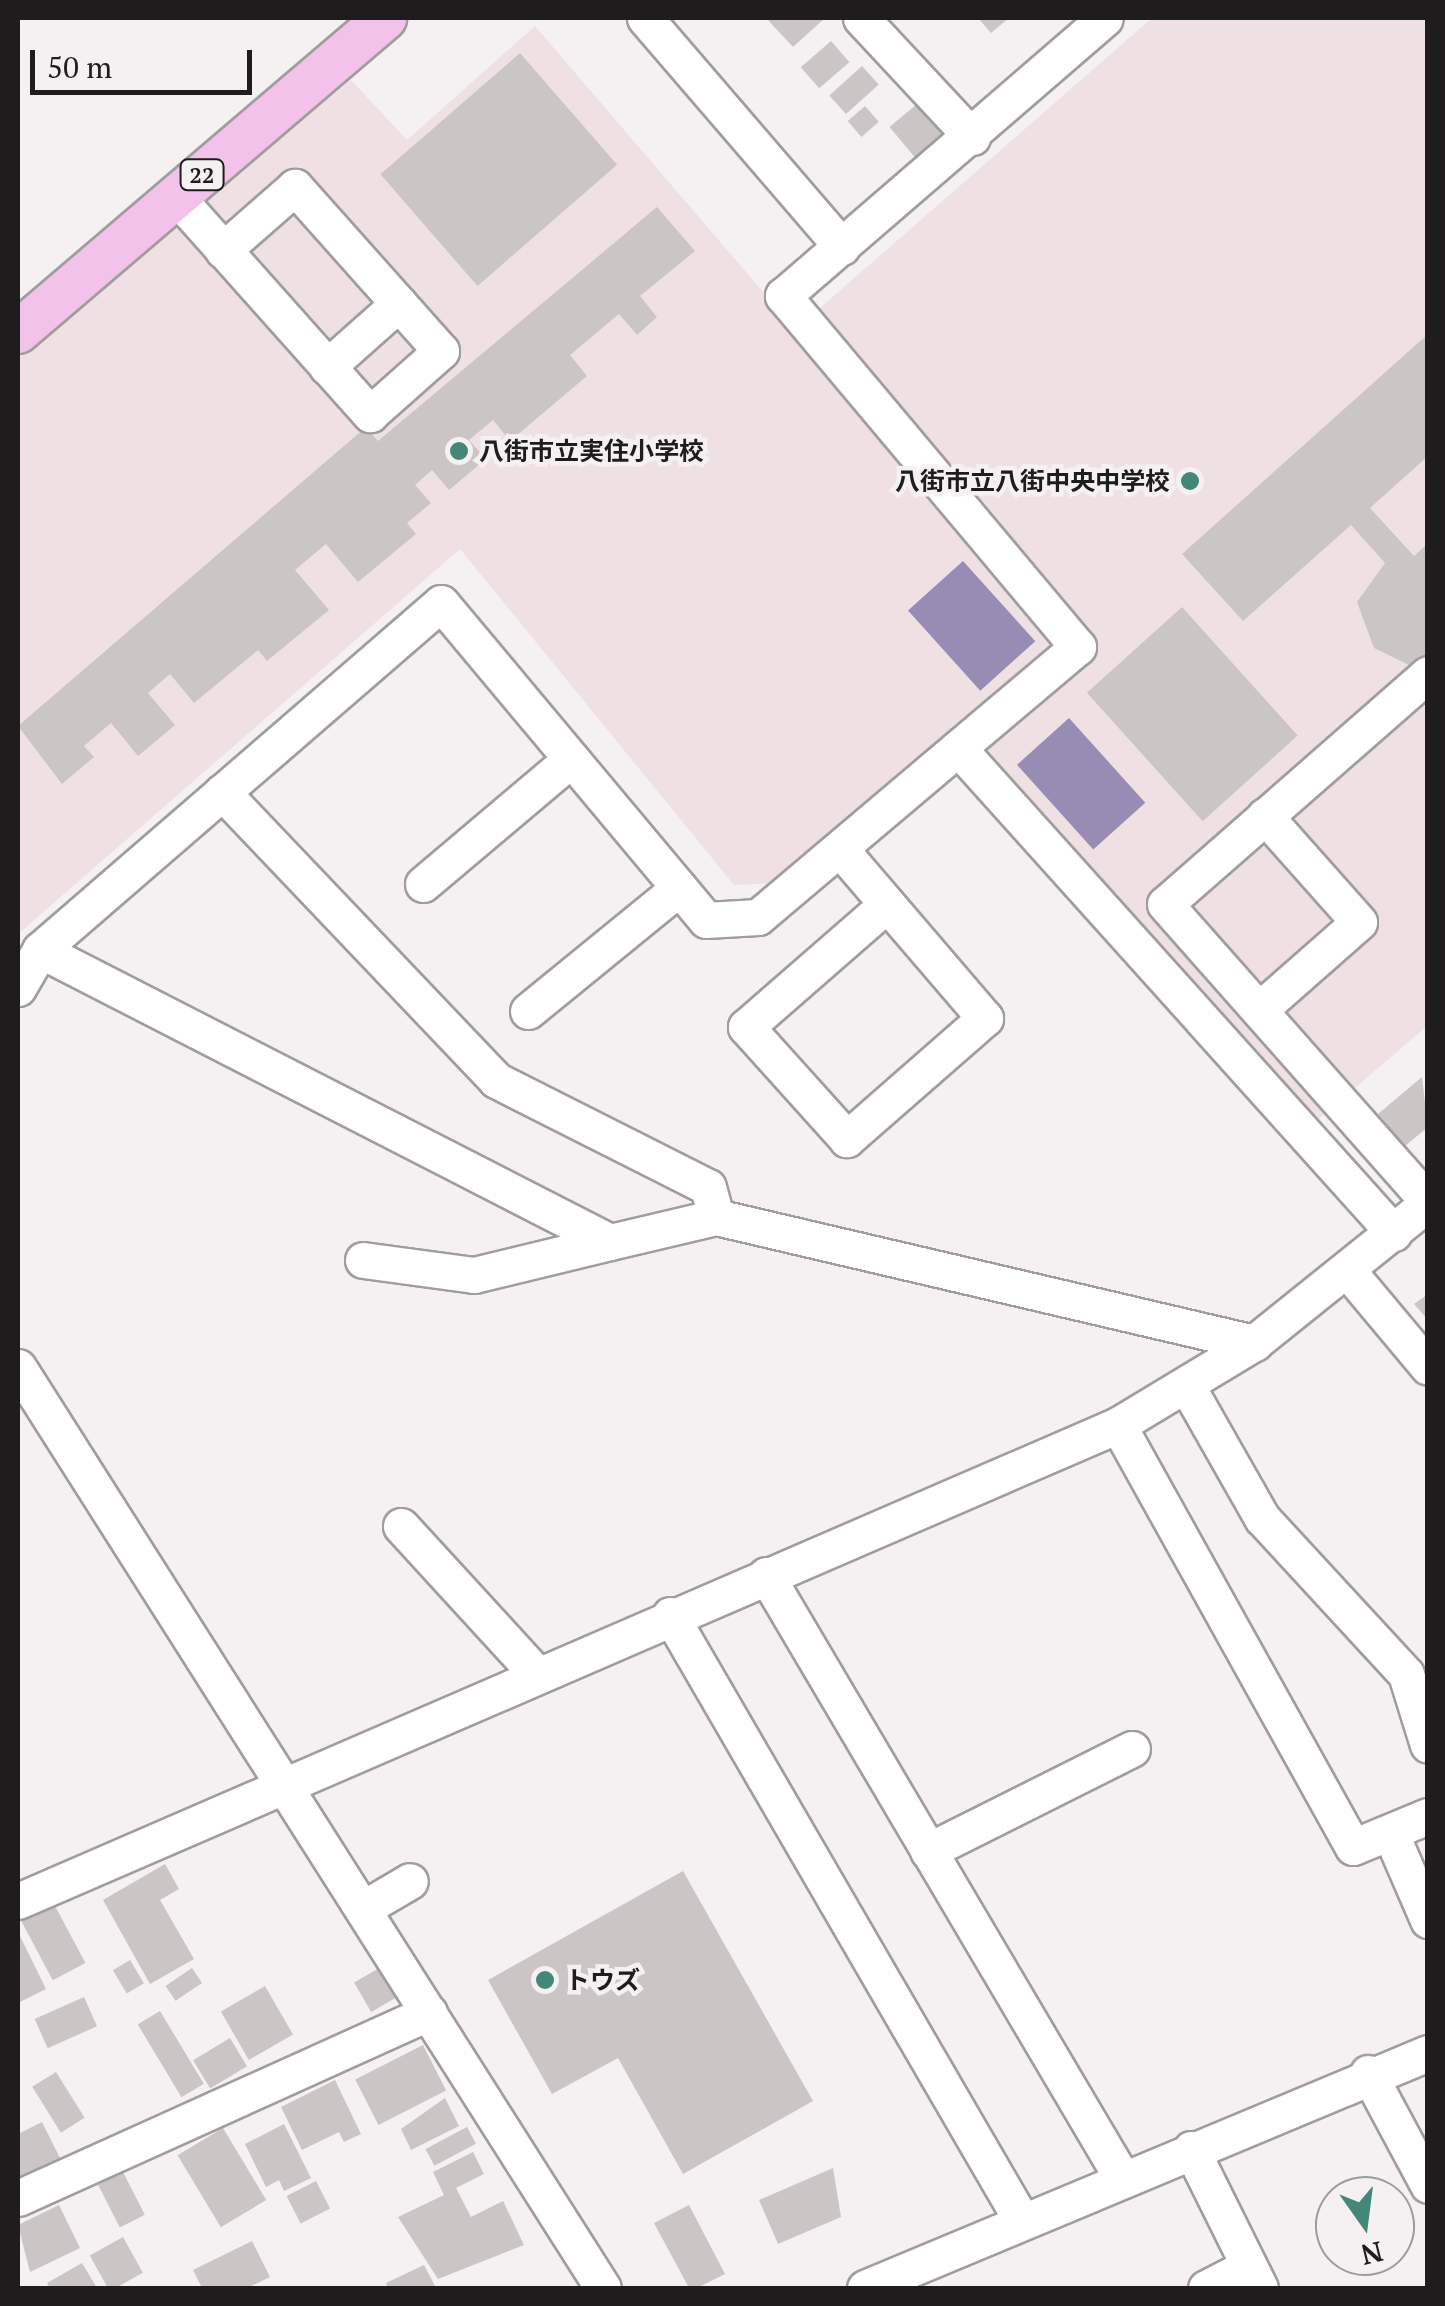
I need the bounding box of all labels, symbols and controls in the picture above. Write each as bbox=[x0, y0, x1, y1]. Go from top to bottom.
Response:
scale bar bbox=[35, 30, 258, 92]
text: 50 m bbox=[47, 47, 112, 87]
road number: 22 bbox=[180, 158, 224, 192]
place label: 八街市立実住小学校 bbox=[479, 436, 704, 466]
marker: 八街市立実住小学校 bbox=[448, 440, 470, 462]
place label: 八街市立八街中央中学校 bbox=[895, 466, 1170, 496]
marker: 八街市立八街中央中学校 bbox=[1179, 470, 1201, 492]
place label: トウズ bbox=[565, 1965, 640, 1995]
marker: トウズ bbox=[534, 1969, 556, 1991]
north arrow bbox=[1315, 2176, 1415, 2276]
text: N bbox=[1357, 2233, 1387, 2274]

